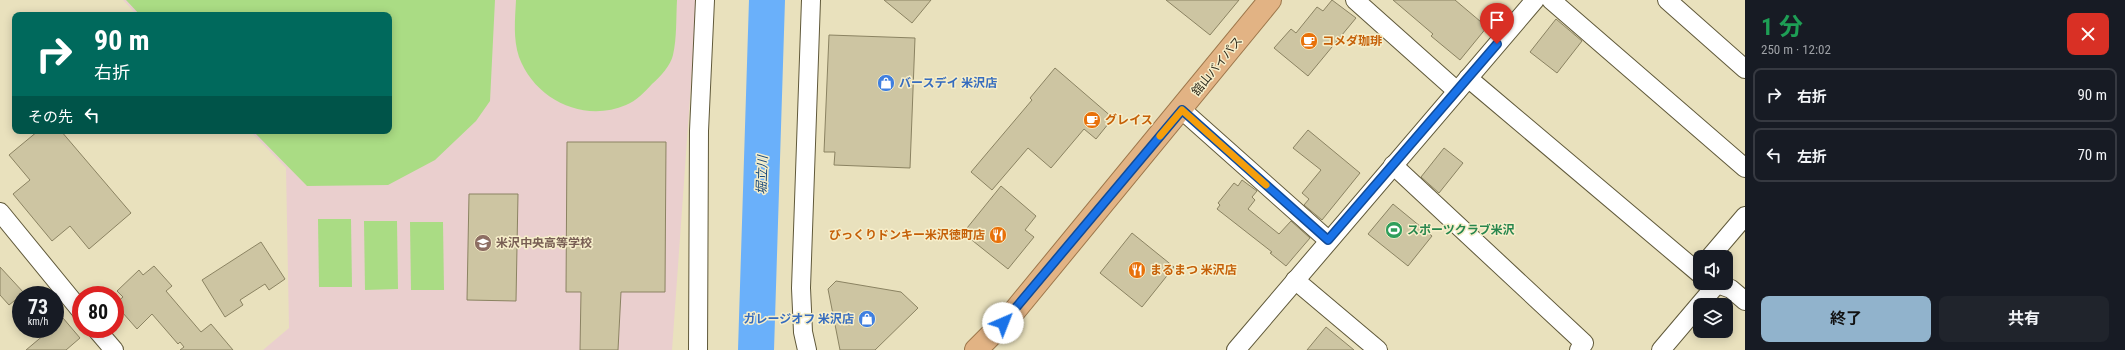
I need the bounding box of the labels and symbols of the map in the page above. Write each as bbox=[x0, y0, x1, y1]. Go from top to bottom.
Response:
pin bbox=[1480, 3, 1514, 44]
cafe icon: コメダ珈琲 bbox=[1299, 31, 1319, 51]
street label: 舘山バイパス bbox=[1189, 34, 1245, 98]
place label: コメダ珈琲 bbox=[1322, 34, 1382, 48]
shop icon: バースデイ 米沢店 bbox=[876, 73, 896, 93]
place label: バースデイ 米沢店 bbox=[899, 76, 997, 90]
cafe icon: グレイス bbox=[1082, 110, 1102, 130]
place label: グレイス bbox=[1105, 113, 1153, 127]
water label: 堀立川 bbox=[754, 153, 770, 195]
sports icon: スポーツクラブ米沢 bbox=[1384, 220, 1404, 240]
place label: スポーツクラブ米沢 bbox=[1407, 223, 1515, 237]
restaurant icon: びっくりドンキー米沢徳町店 bbox=[988, 225, 1008, 245]
place label: びっくりドンキー米沢徳町店 bbox=[829, 228, 985, 242]
school or university icon: 米沢中央高等学校 bbox=[473, 233, 493, 253]
place label: 米沢中央高等学校 bbox=[496, 236, 592, 250]
restaurant icon: まるまつ 米沢店 bbox=[1127, 260, 1147, 280]
place label: まるまつ 米沢店 bbox=[1150, 263, 1237, 277]
speed limit sign: 80 bbox=[72, 286, 124, 338]
position arrow bbox=[982, 302, 1024, 344]
shop icon: ガレージオフ 米沢店 bbox=[857, 309, 877, 329]
place label: ガレージオフ 米沢店 bbox=[743, 312, 854, 326]

